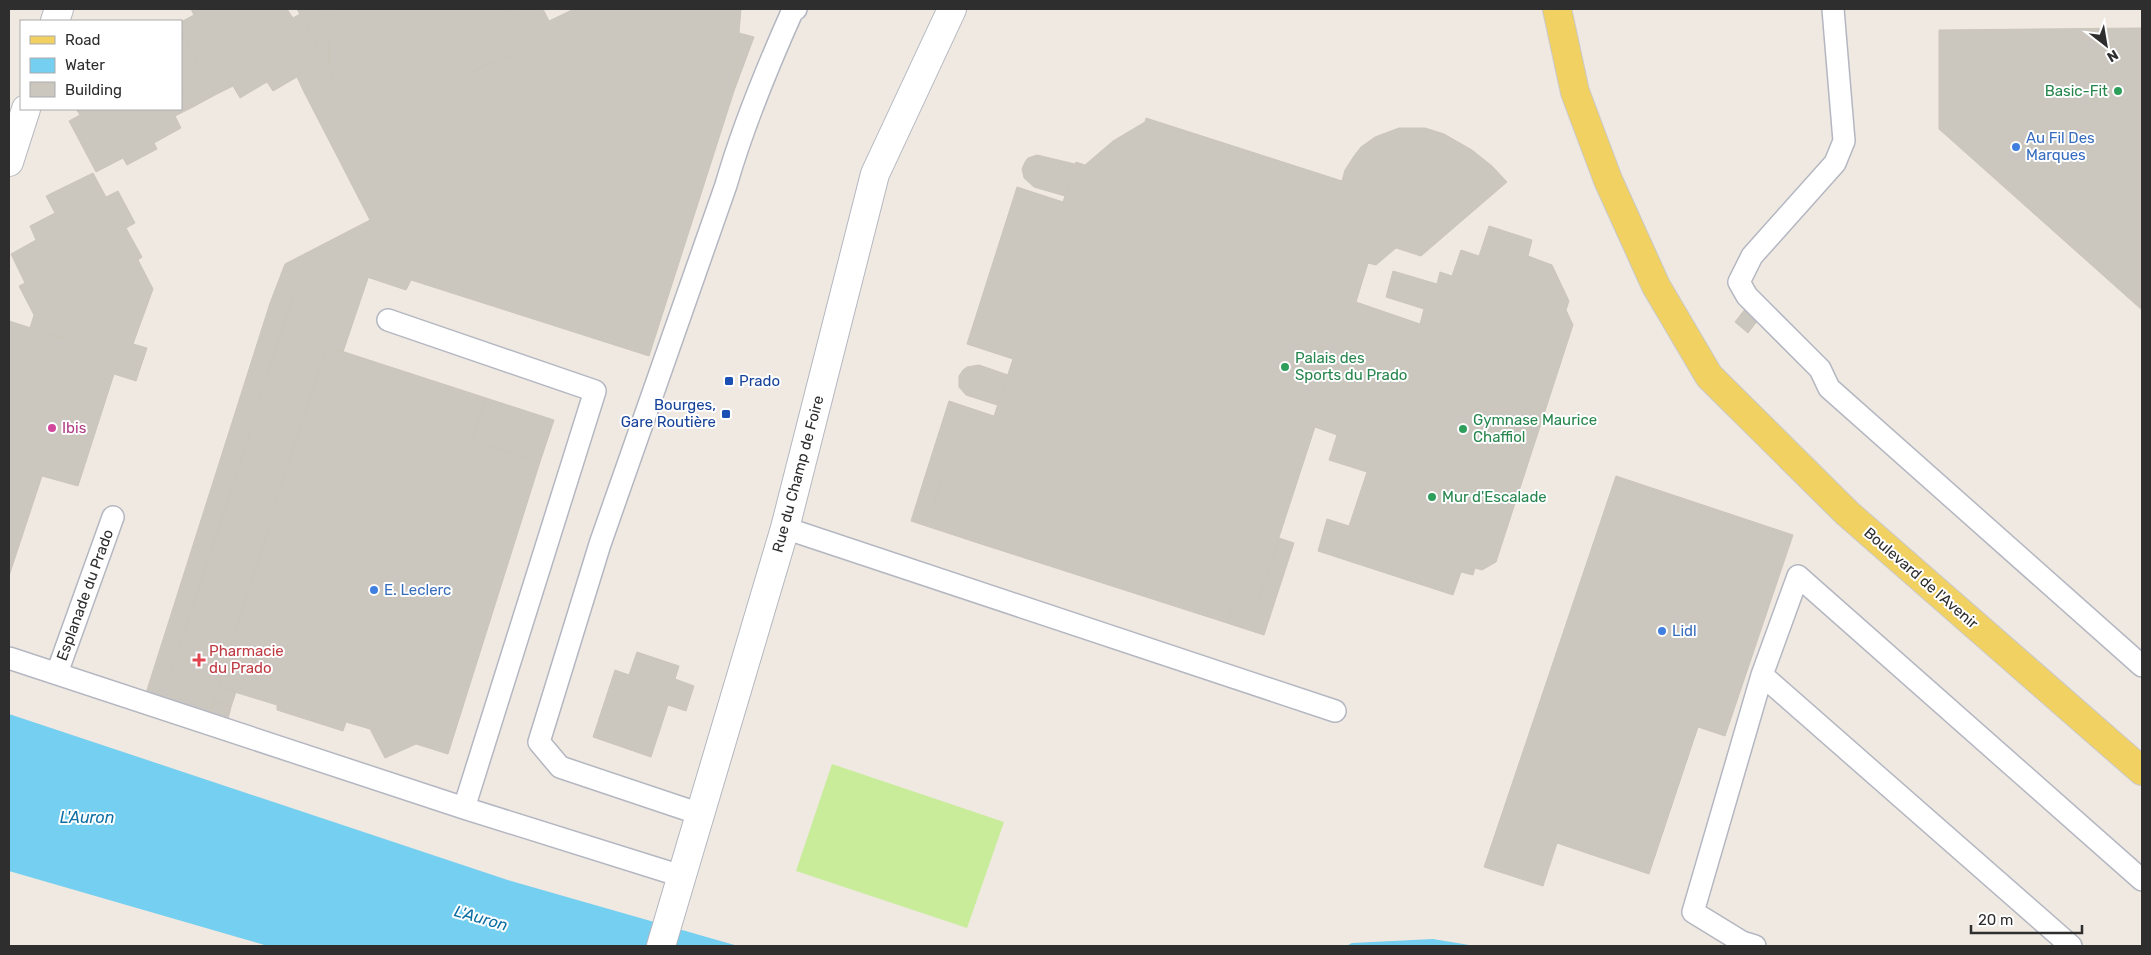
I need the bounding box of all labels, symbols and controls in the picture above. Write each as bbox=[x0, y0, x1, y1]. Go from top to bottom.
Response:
legend bbox=[20, 20, 182, 110]
north arrow bbox=[2081, 20, 2131, 70]
text: Road bbox=[65, 31, 101, 49]
text: N bbox=[2104, 46, 2121, 66]
text: Water bbox=[65, 56, 105, 74]
text: Building bbox=[65, 81, 122, 99]
place label: Basic-Fit bbox=[2045, 82, 2108, 100]
marker: Basic-Fit bbox=[2112, 85, 2124, 97]
place label: Au Fil Des Marques bbox=[2026, 129, 2095, 164]
marker: Au Fil Des Marques bbox=[2010, 141, 2022, 153]
place label: Palais des Sports du Prado bbox=[1295, 349, 1407, 384]
marker: Palais des Sports du Prado bbox=[1279, 361, 1291, 373]
place label: Prado bbox=[739, 372, 780, 390]
marker: Prado bbox=[723, 375, 735, 387]
street label: Rue du Champ de Foire bbox=[768, 394, 828, 554]
place label: Bourges, Gare Routière bbox=[621, 396, 716, 431]
marker: Bourges, Gare Routière bbox=[720, 408, 732, 420]
place label: Gymnase Maurice Chaffiol bbox=[1473, 411, 1597, 446]
place label: Ibis bbox=[62, 419, 87, 437]
marker: Ibis bbox=[46, 422, 58, 434]
marker: Gymnase Maurice Chaffiol bbox=[1457, 423, 1469, 435]
place label: Mur d'Escalade bbox=[1442, 488, 1547, 506]
marker: Mur d'Escalade bbox=[1426, 491, 1438, 503]
street label: Boulevard de l'Avenir bbox=[1860, 524, 1982, 633]
street label: Esplanade du Prado bbox=[53, 527, 117, 663]
place label: E. Leclerc bbox=[384, 581, 451, 599]
marker: E. Leclerc bbox=[368, 584, 380, 596]
place label: Lidl bbox=[1672, 622, 1697, 640]
marker: Lidl bbox=[1656, 625, 1668, 637]
place label: Pharmacie du Prado bbox=[209, 642, 284, 677]
marker: Pharmacie du Prado bbox=[193, 654, 205, 666]
water label: L'Auron bbox=[60, 808, 114, 827]
water label: L'Auron bbox=[452, 901, 510, 935]
scale bar bbox=[1971, 902, 2082, 934]
text: 20 m bbox=[1978, 911, 2013, 929]

